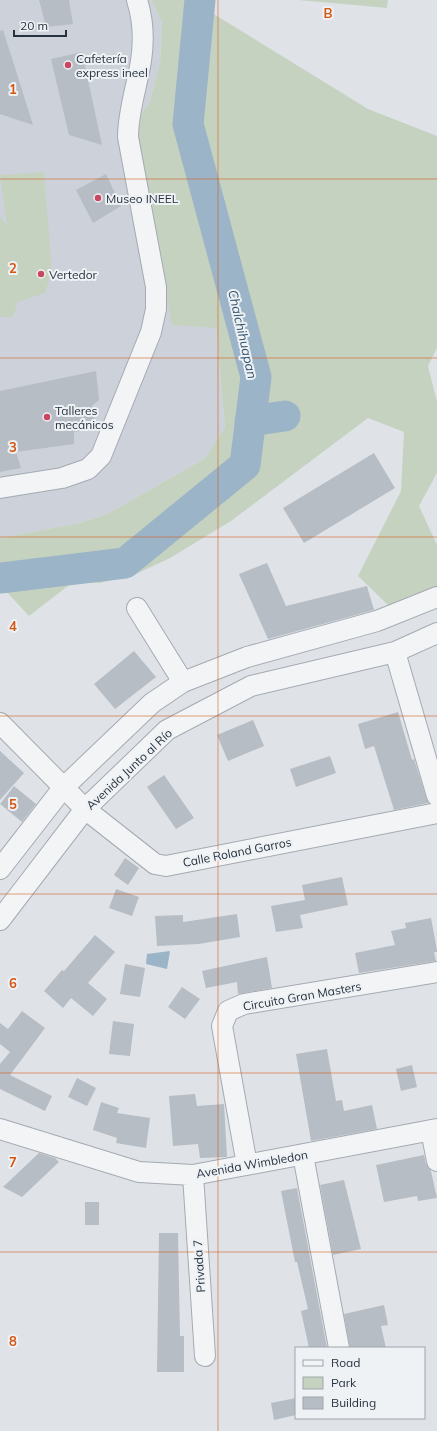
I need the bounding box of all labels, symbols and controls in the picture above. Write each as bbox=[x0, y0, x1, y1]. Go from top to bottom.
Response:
text: B bbox=[324, 5, 333, 21]
scale bar bbox=[14, 12, 66, 38]
text: 20 m bbox=[20, 18, 48, 33]
place label: Cafetería express ineel bbox=[76, 51, 148, 80]
marker: Cafetería express ineel bbox=[63, 60, 73, 70]
text: 1 bbox=[9, 81, 17, 97]
place label: Museo INEEL bbox=[106, 191, 179, 206]
marker: Museo INEEL bbox=[93, 193, 103, 203]
text: 2 bbox=[9, 260, 17, 276]
place label: Vertedor bbox=[49, 267, 98, 282]
marker: Vertedor bbox=[36, 269, 46, 279]
water label: Chalchihuapan bbox=[225, 288, 261, 380]
place label: Talleres mecánicos bbox=[55, 403, 114, 432]
marker: Talleres mecánicos bbox=[42, 412, 52, 422]
text: 3 bbox=[9, 439, 17, 455]
text: 4 bbox=[9, 618, 17, 634]
street label: Avenida Junto al Río bbox=[83, 725, 175, 813]
text: 5 bbox=[9, 796, 17, 812]
street label: Calle Roland Garros bbox=[181, 834, 293, 870]
text: 6 bbox=[9, 975, 17, 991]
street label: Circuito Gran Masters bbox=[242, 978, 362, 1014]
street label: Avenida Wimbledon bbox=[195, 1147, 309, 1181]
text: 7 bbox=[9, 1154, 17, 1170]
street label: Privada 7 bbox=[190, 1239, 208, 1293]
text: 8 bbox=[9, 1333, 17, 1349]
legend bbox=[295, 1347, 425, 1419]
text: Road bbox=[331, 1355, 360, 1370]
text: Park bbox=[331, 1375, 357, 1390]
text: Building bbox=[331, 1395, 376, 1410]

